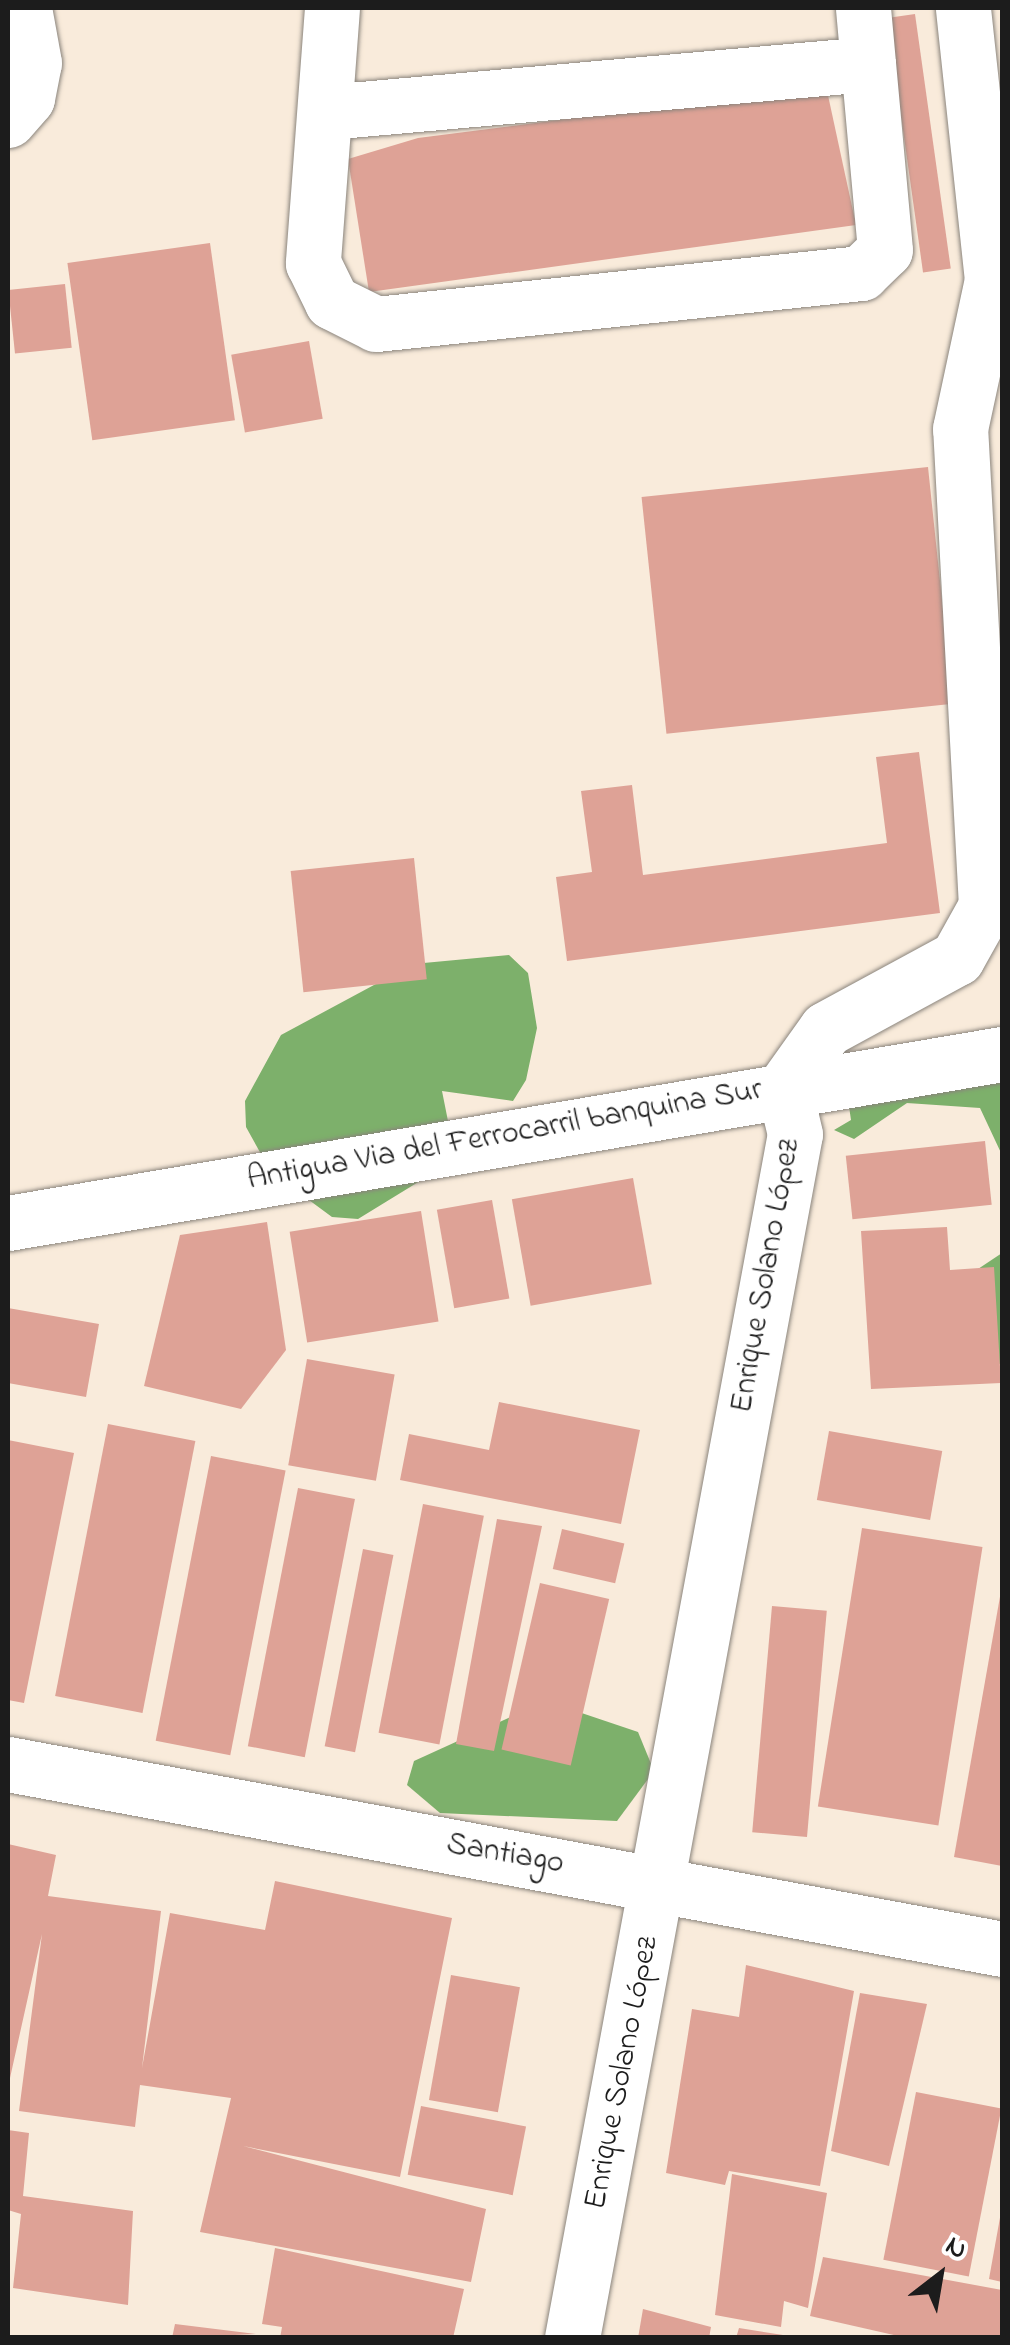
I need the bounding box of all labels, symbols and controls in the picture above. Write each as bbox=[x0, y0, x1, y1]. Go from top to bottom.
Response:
street label: Antigua Via del Ferrocarril banquina Sur bbox=[245, 1072, 765, 1200]
street label: Enrique Solano López bbox=[724, 1136, 810, 1416]
street label: Santiago bbox=[443, 1826, 567, 1884]
street label: Enrique Solano López bbox=[578, 1933, 668, 2213]
north arrow bbox=[890, 2225, 990, 2325]
text: N bbox=[937, 2226, 974, 2271]

